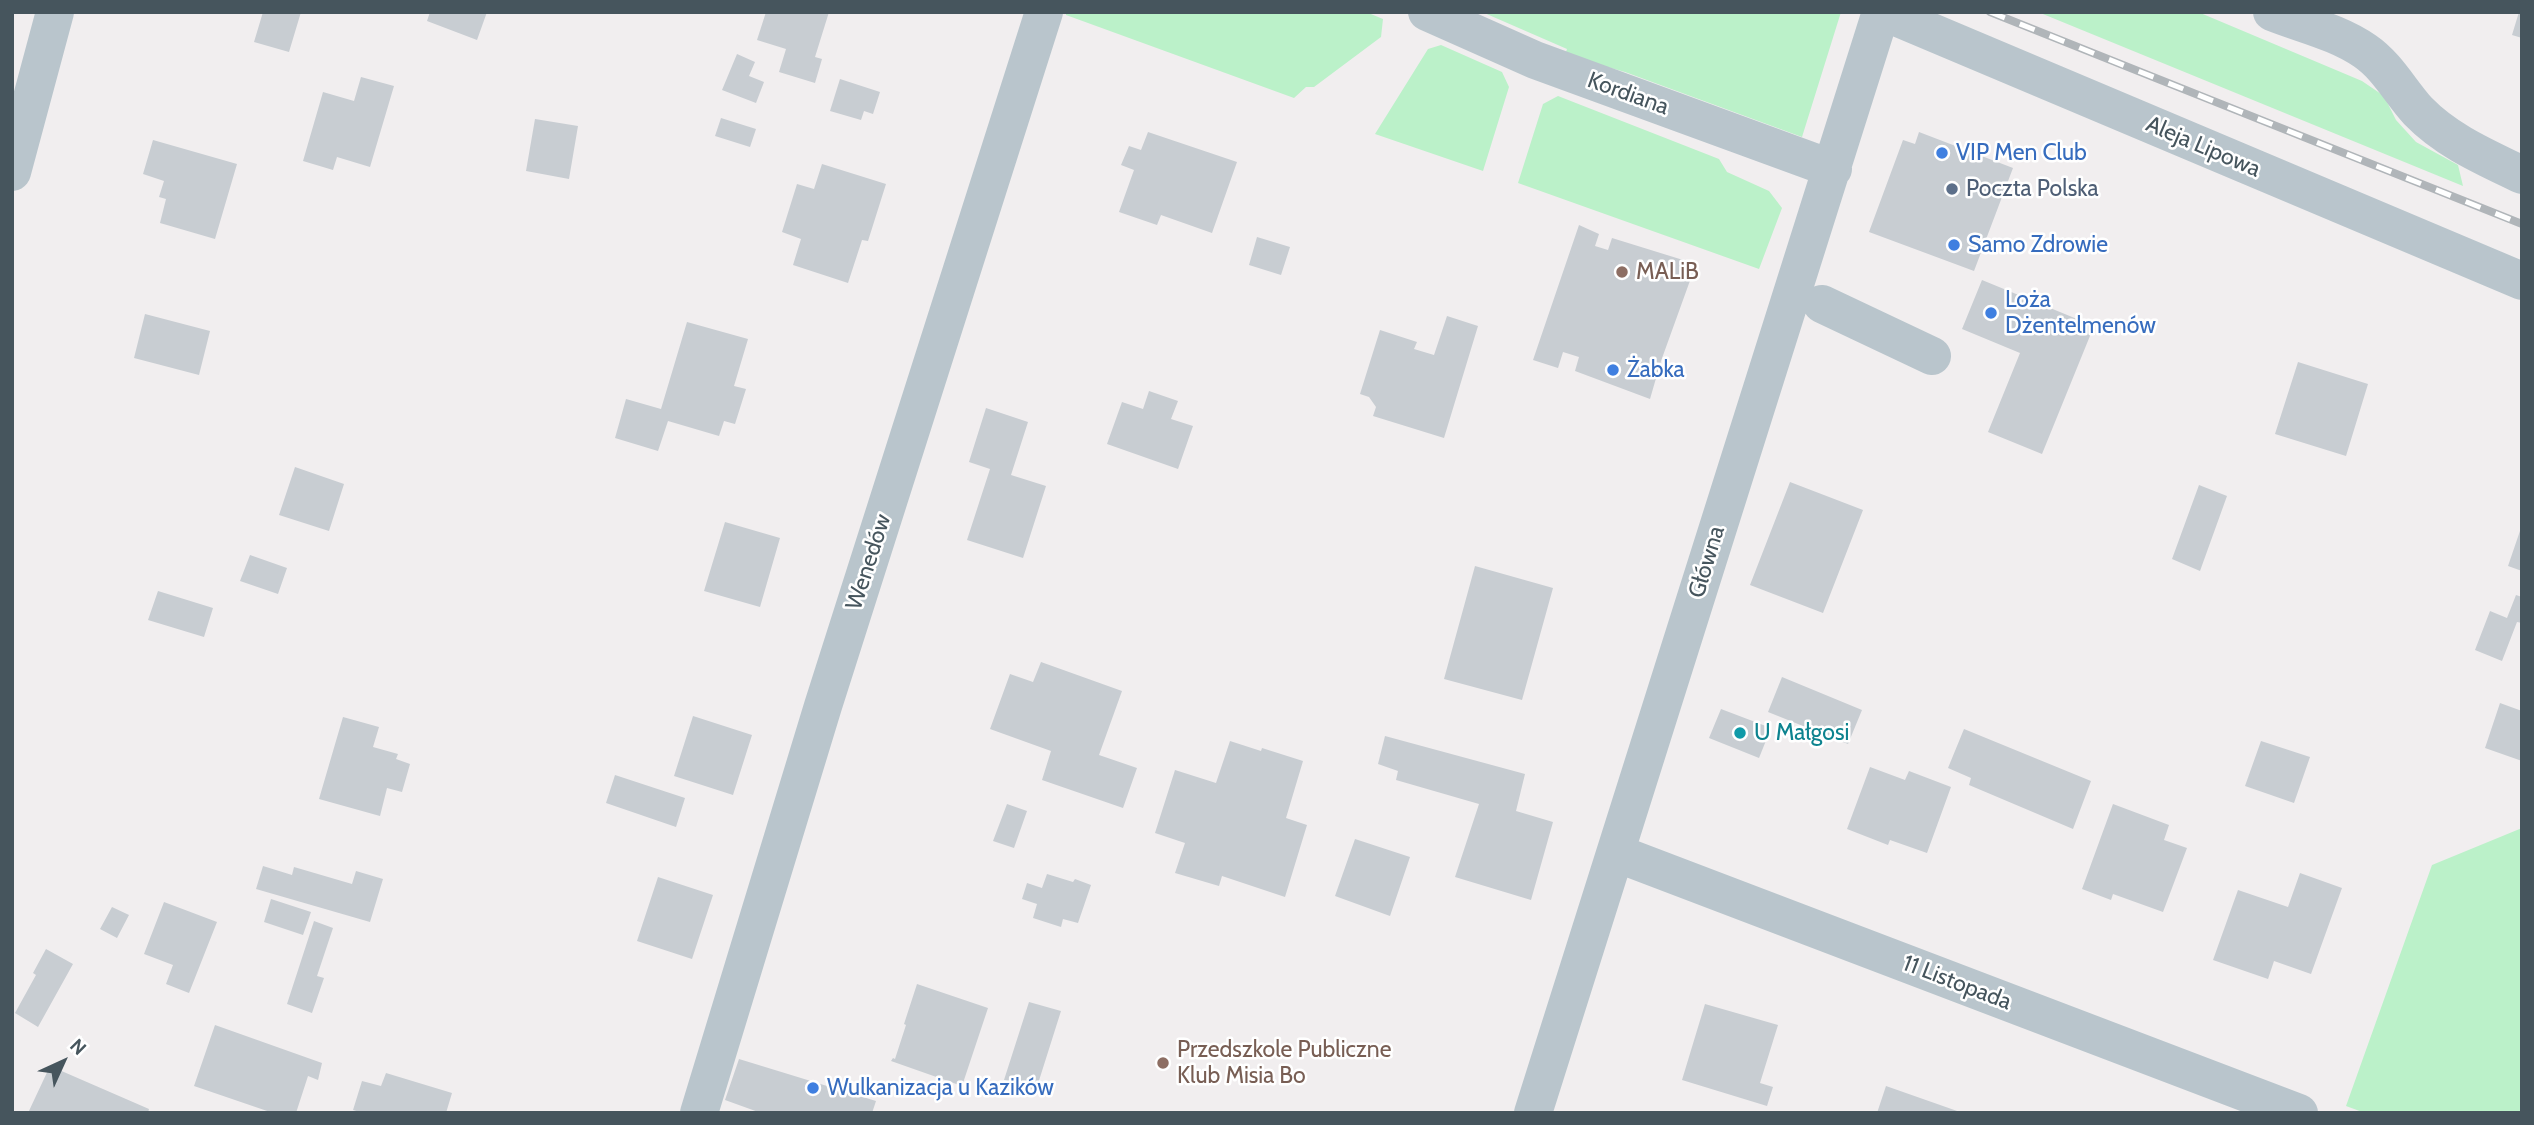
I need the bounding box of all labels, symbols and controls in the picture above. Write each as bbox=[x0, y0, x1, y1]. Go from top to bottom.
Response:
street label: Kordiana bbox=[1584, 67, 1672, 121]
street label: Aleja Lipowa bbox=[2142, 111, 2264, 183]
place label: VIP Men Club bbox=[1956, 139, 2087, 167]
marker: VIP Men Club bbox=[1934, 145, 1950, 161]
place label: Poczta Polska bbox=[1966, 175, 2098, 203]
marker: Poczta Polska bbox=[1944, 181, 1960, 197]
place label: Samo Zdrowie bbox=[1968, 231, 2108, 259]
marker: Samo Zdrowie bbox=[1946, 237, 1962, 253]
place label: MALiB bbox=[1636, 258, 1699, 286]
marker: MALiB bbox=[1614, 264, 1630, 280]
place label: Loża Dżentelmenów bbox=[2005, 286, 2156, 340]
marker: Loża Dżentelmenów bbox=[1983, 305, 1999, 321]
place label: Żabka bbox=[1627, 356, 1685, 384]
marker: Żabka bbox=[1605, 362, 1621, 378]
street label: Wenedów bbox=[841, 511, 897, 613]
street label: Główna bbox=[1683, 523, 1731, 601]
place label: U Małgosi bbox=[1754, 719, 1849, 747]
marker: U Małgosi bbox=[1732, 725, 1748, 741]
street label: 11 Listopada bbox=[1899, 950, 2015, 1016]
north arrow bbox=[28, 1027, 98, 1097]
text: N bbox=[65, 1034, 91, 1060]
place label: Przedszkole Publiczne Klub Misia Bo bbox=[1177, 1036, 1391, 1090]
marker: Przedszkole Publiczne Klub Misia Bo bbox=[1155, 1055, 1171, 1071]
place label: Wulkanizacja u Kazików bbox=[827, 1074, 1054, 1102]
marker: Wulkanizacja u Kazików bbox=[805, 1080, 821, 1096]

